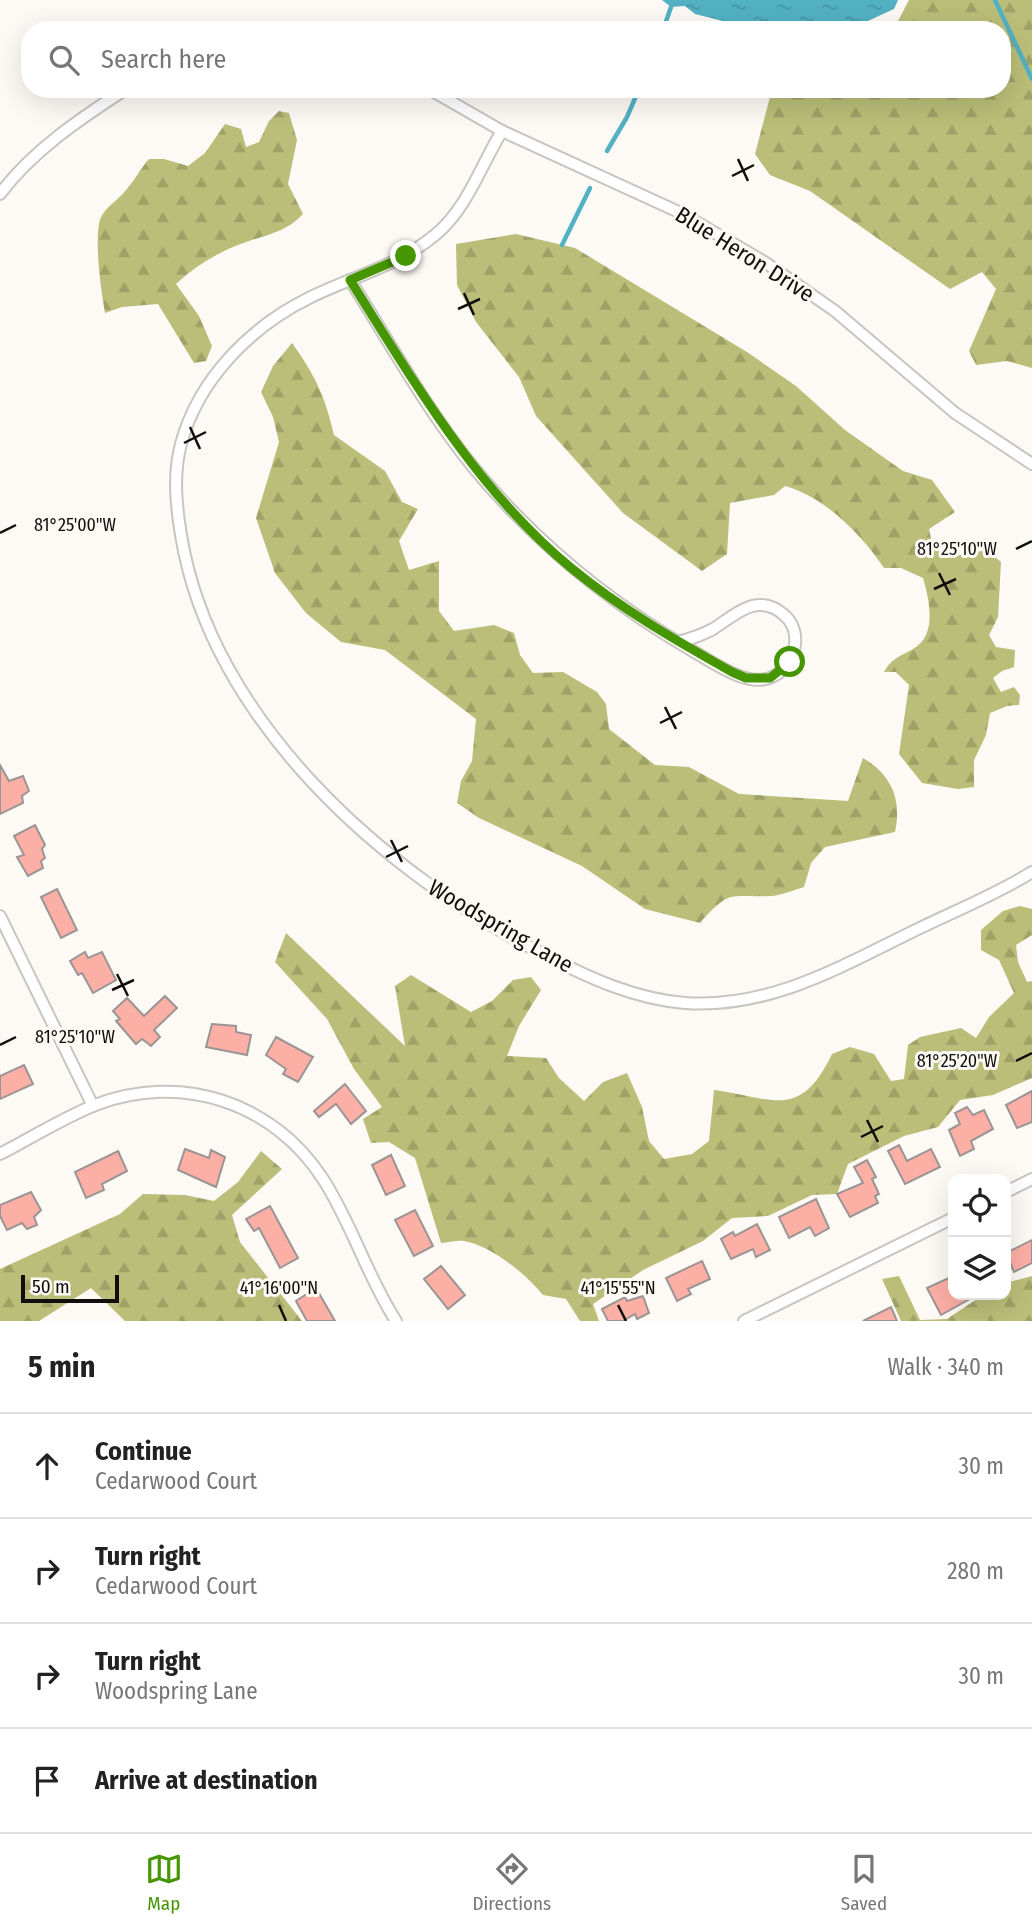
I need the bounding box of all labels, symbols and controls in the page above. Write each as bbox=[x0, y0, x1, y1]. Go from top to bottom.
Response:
search box bbox=[21, 21, 1011, 98]
icon: search bbox=[45, 41, 83, 79]
text: Search here bbox=[101, 44, 226, 75]
street label: Blue Heron Drive bbox=[670, 200, 820, 308]
route end bbox=[390, 240, 421, 271]
text: 81°25'00"W bbox=[34, 514, 117, 536]
text: 81°25'10"W bbox=[917, 538, 997, 560]
route start bbox=[774, 646, 805, 677]
street label: Woodspring Lane bbox=[424, 873, 578, 979]
text: 81°25'10"W bbox=[35, 1026, 115, 1048]
text: 81°25'20"W bbox=[917, 1050, 998, 1072]
map controls bbox=[948, 1174, 1011, 1300]
button: locate bbox=[948, 1174, 1011, 1237]
button: layers bbox=[948, 1237, 1011, 1300]
scale bar bbox=[21, 1272, 119, 1304]
text: 50 m bbox=[32, 1275, 70, 1298]
text: 41°16'00"N bbox=[240, 1277, 318, 1299]
text: 41°15'55"N bbox=[580, 1277, 656, 1299]
text: 5 min bbox=[28, 1349, 95, 1385]
text: Walk · 340 m bbox=[887, 1353, 1004, 1381]
text: Continue bbox=[95, 1436, 192, 1467]
icon: ahead bbox=[28, 1447, 66, 1485]
text: 30 m bbox=[959, 1452, 1004, 1480]
text: Cedarwood Court bbox=[95, 1467, 257, 1495]
text: Turn right bbox=[95, 1541, 201, 1572]
icon: right bbox=[28, 1552, 66, 1590]
text: 280 m bbox=[947, 1557, 1004, 1585]
text: Cedarwood Court bbox=[95, 1572, 257, 1600]
text: Turn right bbox=[95, 1646, 201, 1677]
icon: right bbox=[28, 1657, 66, 1695]
text: 30 m bbox=[959, 1662, 1004, 1690]
text: Woodspring Lane bbox=[95, 1677, 258, 1705]
icon: arrive bbox=[28, 1762, 66, 1800]
text: Arrive at destination bbox=[95, 1765, 318, 1796]
tab: Map bbox=[145, 1850, 183, 1915]
tab: Directions bbox=[473, 1850, 551, 1915]
tab: Saved bbox=[841, 1850, 887, 1915]

